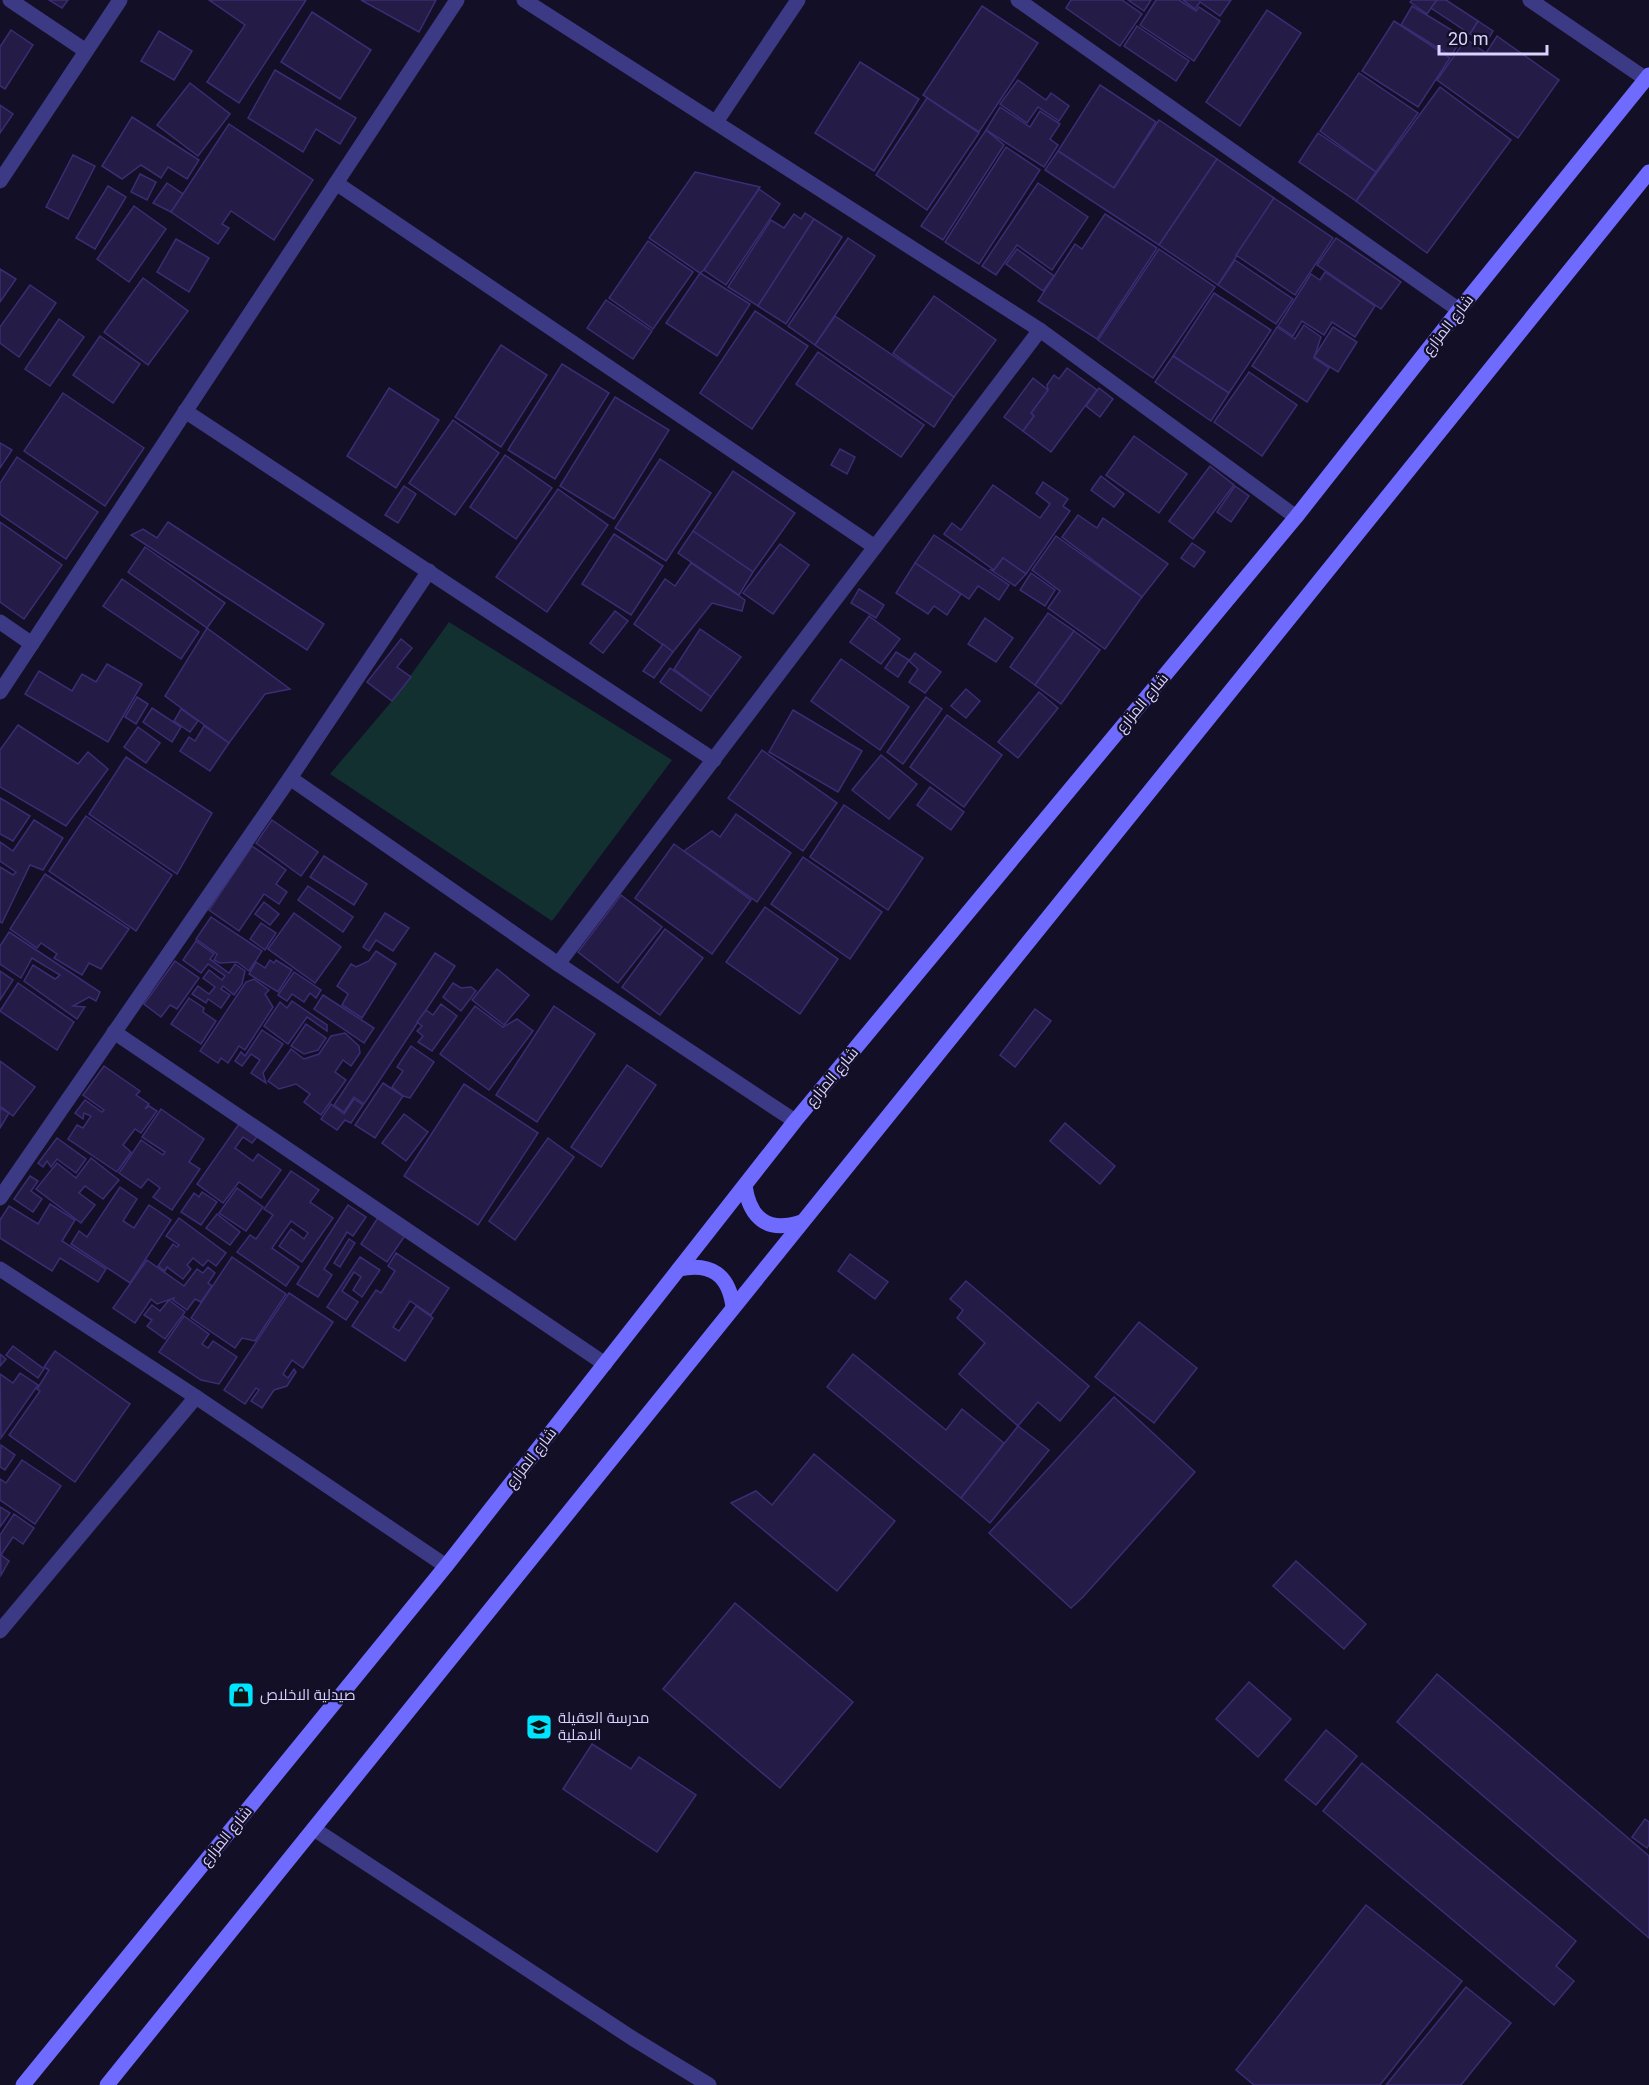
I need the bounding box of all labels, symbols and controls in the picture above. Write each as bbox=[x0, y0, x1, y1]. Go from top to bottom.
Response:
scale bar bbox=[1439, 18, 1547, 56]
text: 20 m bbox=[1448, 28, 1488, 49]
street label: شارع المزارع bbox=[1419, 291, 1479, 360]
street label: شارع المزارع bbox=[1112, 670, 1174, 738]
street label: شارع المزارع bbox=[802, 1044, 864, 1112]
street label: شارع المزارع bbox=[502, 1424, 562, 1493]
shop icon: صيدلية الاخلاص bbox=[226, 1680, 256, 1710]
place label: صيدلية الاخلاص bbox=[260, 1686, 356, 1705]
place label: مدرسة العقيلة الاهلية bbox=[558, 1709, 649, 1744]
school or university icon: مدرسة العقيلة الاهلية bbox=[524, 1712, 554, 1742]
street label: شارع المزارع bbox=[196, 1802, 257, 1871]

